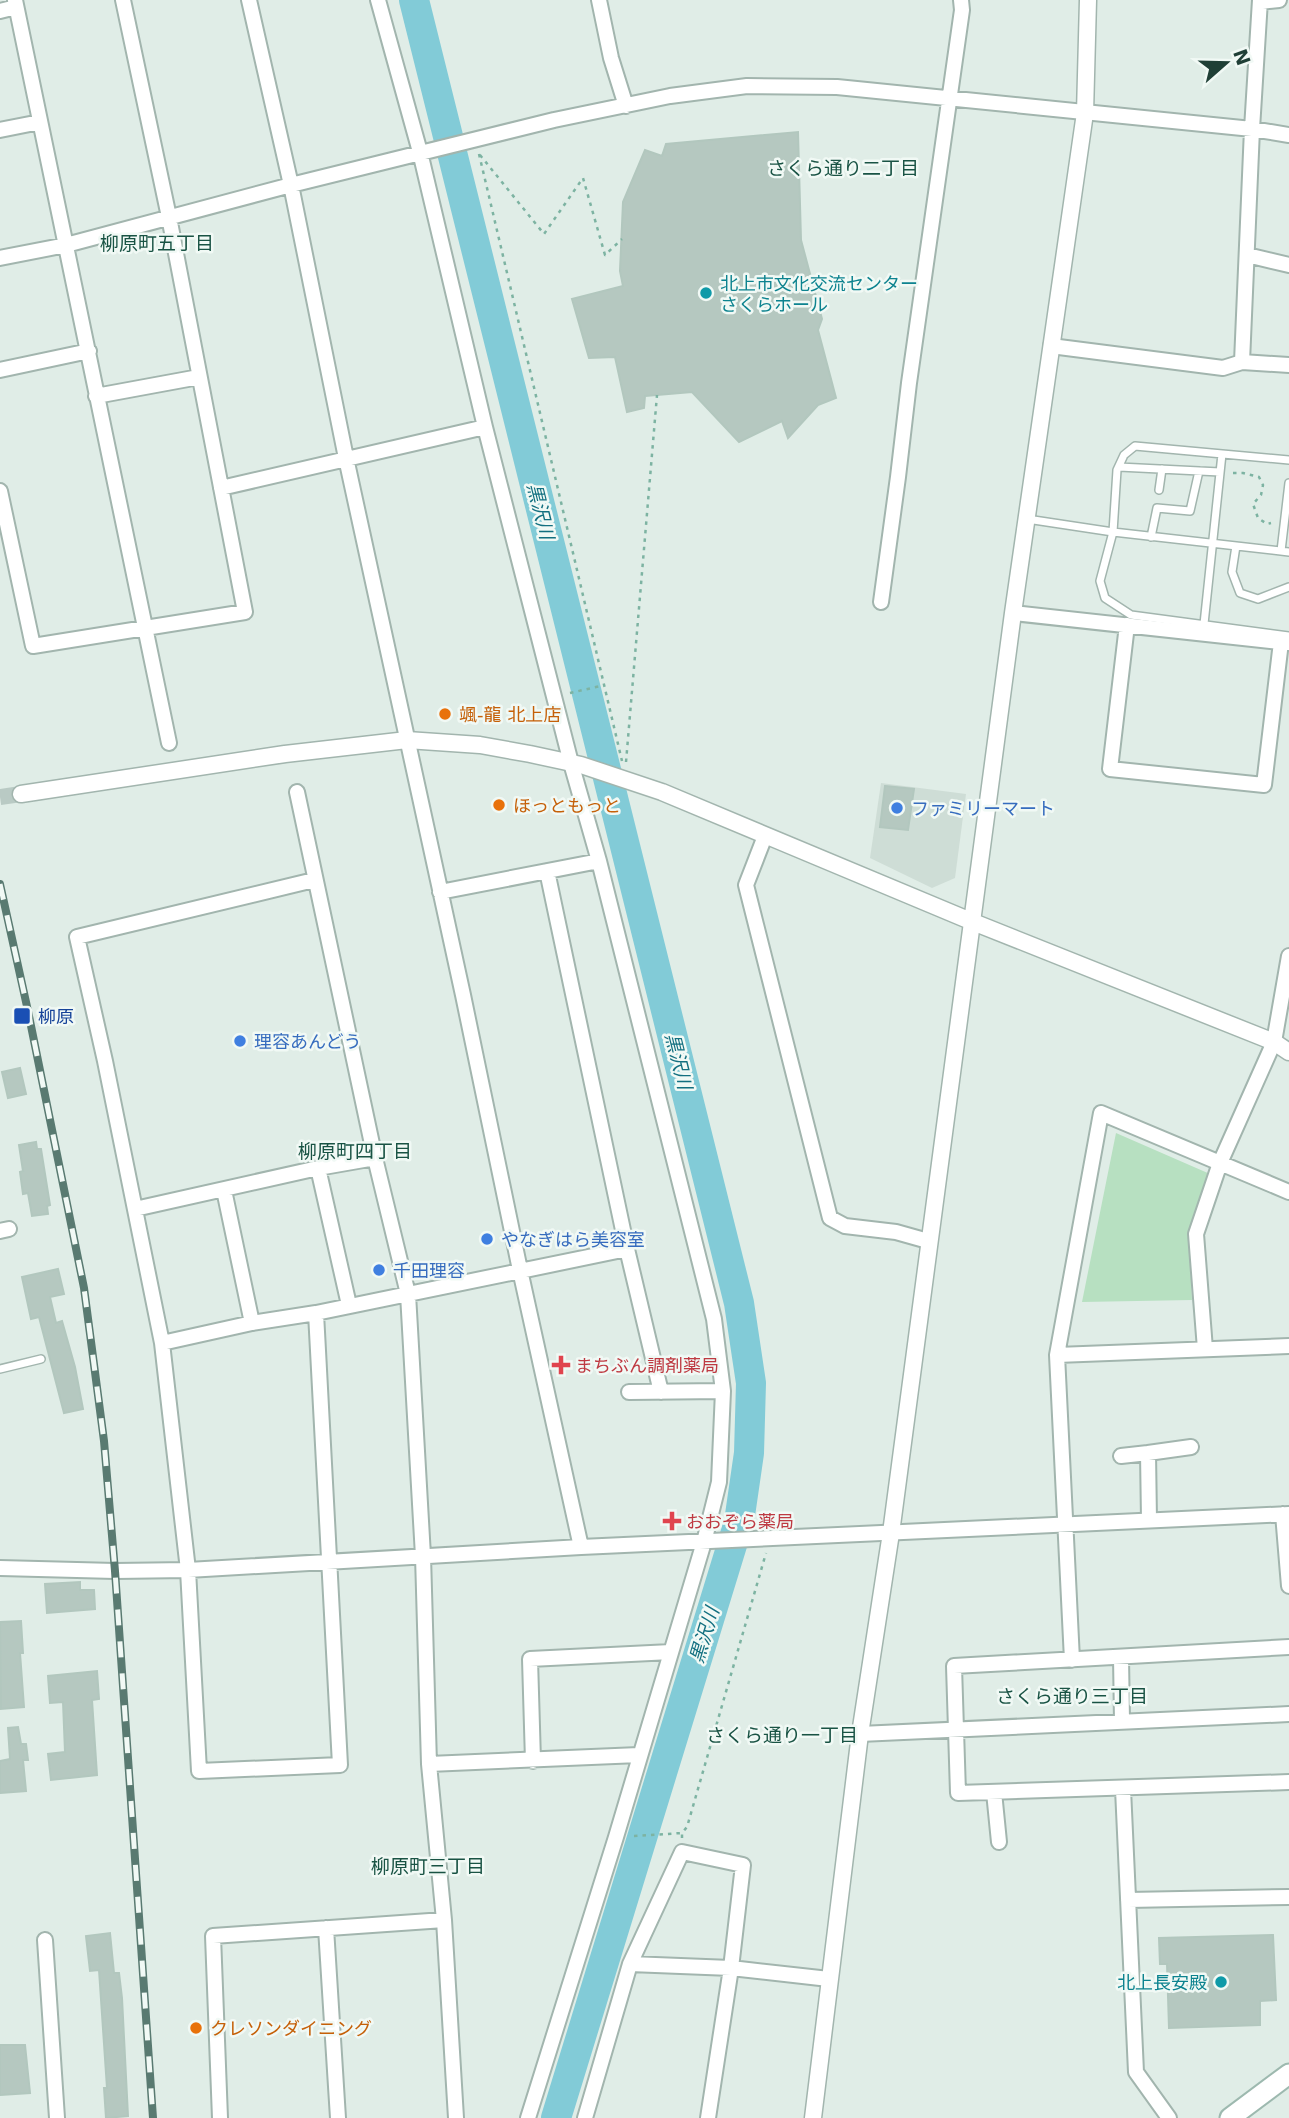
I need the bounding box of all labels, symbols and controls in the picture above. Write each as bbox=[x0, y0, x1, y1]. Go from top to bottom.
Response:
north arrow bbox=[1191, 28, 1261, 98]
text: N bbox=[1229, 46, 1255, 68]
district label: さくら通り二丁目 bbox=[767, 157, 919, 179]
district label: 柳原町五丁目 bbox=[100, 232, 214, 254]
place label: 北上市文化交流センター さくらホール bbox=[720, 273, 918, 315]
marker: 北上市文化交流センター さくらホール bbox=[698, 285, 714, 301]
water label: 黒沢川 bbox=[523, 481, 559, 543]
place label: 颯-龍 北上店 bbox=[459, 704, 561, 725]
marker: 颯-龍 北上店 bbox=[437, 706, 453, 722]
place label: ほっともっと bbox=[513, 795, 621, 816]
marker: ほっともっと bbox=[491, 797, 507, 813]
place label: ファミリーマート bbox=[911, 798, 1055, 819]
marker: ファミリーマート bbox=[889, 800, 905, 816]
marker: 柳原 bbox=[12, 1006, 32, 1026]
place label: 柳原 bbox=[38, 1006, 74, 1027]
place label: 理容あんどう bbox=[254, 1031, 361, 1052]
water label: 黒沢川 bbox=[661, 1031, 697, 1093]
marker: 理容あんどう bbox=[232, 1033, 248, 1049]
district label: 柳原町四丁目 bbox=[298, 1140, 412, 1162]
place label: やなぎはら美容室 bbox=[501, 1229, 645, 1250]
marker: やなぎはら美容室 bbox=[479, 1231, 495, 1247]
place label: 千田理容 bbox=[393, 1260, 465, 1281]
marker: 千田理容 bbox=[371, 1262, 387, 1278]
place label: まちぶん調剤薬局 bbox=[575, 1355, 719, 1376]
marker: まちぶん調剤薬局 bbox=[553, 1357, 569, 1373]
place label: おおぞら薬局 bbox=[686, 1511, 794, 1532]
marker: おおぞら薬局 bbox=[664, 1513, 680, 1529]
water label: 黒沢川 bbox=[685, 1603, 723, 1665]
district label: さくら通り三丁目 bbox=[996, 1685, 1148, 1707]
district label: さくら通り一丁目 bbox=[706, 1724, 858, 1746]
district label: 柳原町三丁目 bbox=[371, 1855, 485, 1877]
place label: 北上長安殿 bbox=[1117, 1972, 1207, 1993]
marker: 北上長安殿 bbox=[1213, 1974, 1229, 1990]
place label: クレソンダイニング bbox=[210, 2018, 372, 2039]
marker: クレソンダイニング bbox=[188, 2020, 204, 2036]

